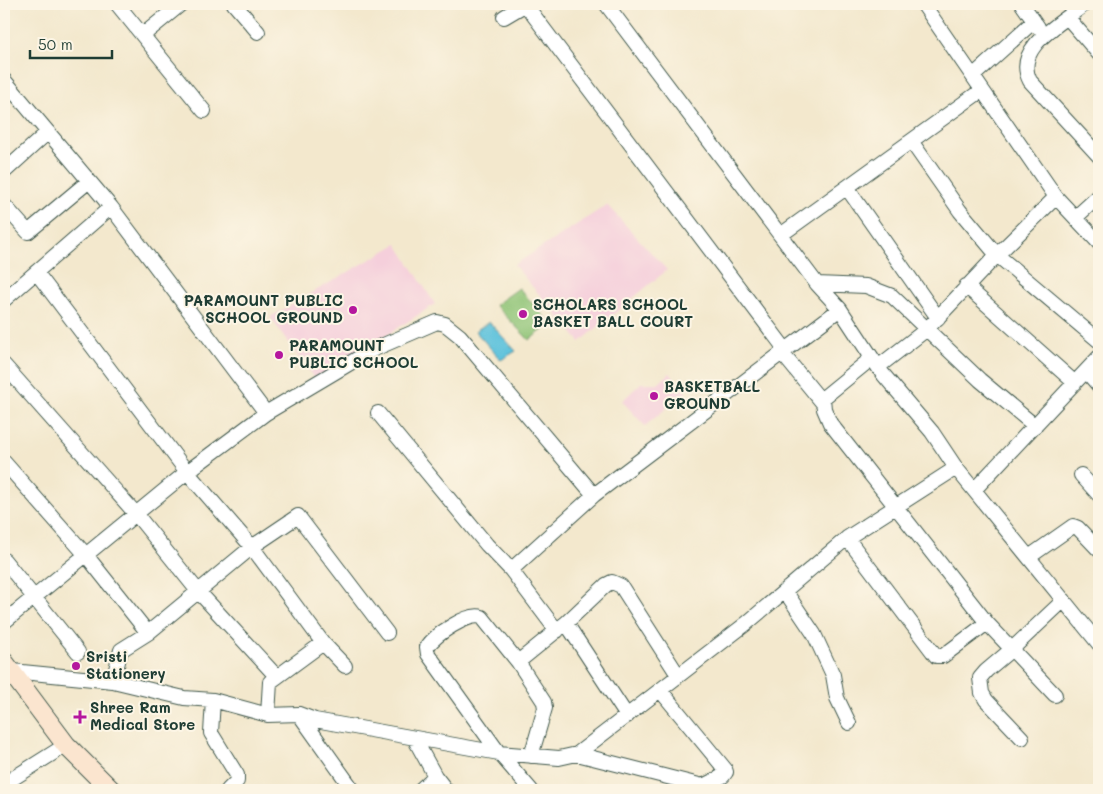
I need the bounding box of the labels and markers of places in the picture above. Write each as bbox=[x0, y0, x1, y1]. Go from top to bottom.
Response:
place label: PARAMOUNT PUBLIC SCHOOL GROUND bbox=[184, 290, 343, 327]
place label: SCHOLARS SCHOOL BASKET BALL COURT bbox=[533, 294, 693, 331]
marker: PARAMOUNT PUBLIC SCHOOL GROUND bbox=[347, 304, 359, 316]
marker: SCHOLARS SCHOOL BASKET BALL COURT bbox=[517, 308, 529, 320]
place label: PARAMOUNT PUBLIC SCHOOL bbox=[289, 335, 419, 372]
marker: PARAMOUNT PUBLIC SCHOOL bbox=[273, 349, 285, 361]
place label: BASKETBALL GROUND bbox=[664, 376, 761, 413]
marker: BASKETBALL GROUND bbox=[648, 390, 660, 402]
place label: Sristi Stationery bbox=[86, 646, 166, 683]
marker: Sristi Stationery bbox=[70, 660, 82, 672]
place label: Shree Ram Medical Store bbox=[90, 697, 195, 734]
marker: Shree Ram Medical Store bbox=[74, 711, 86, 723]

